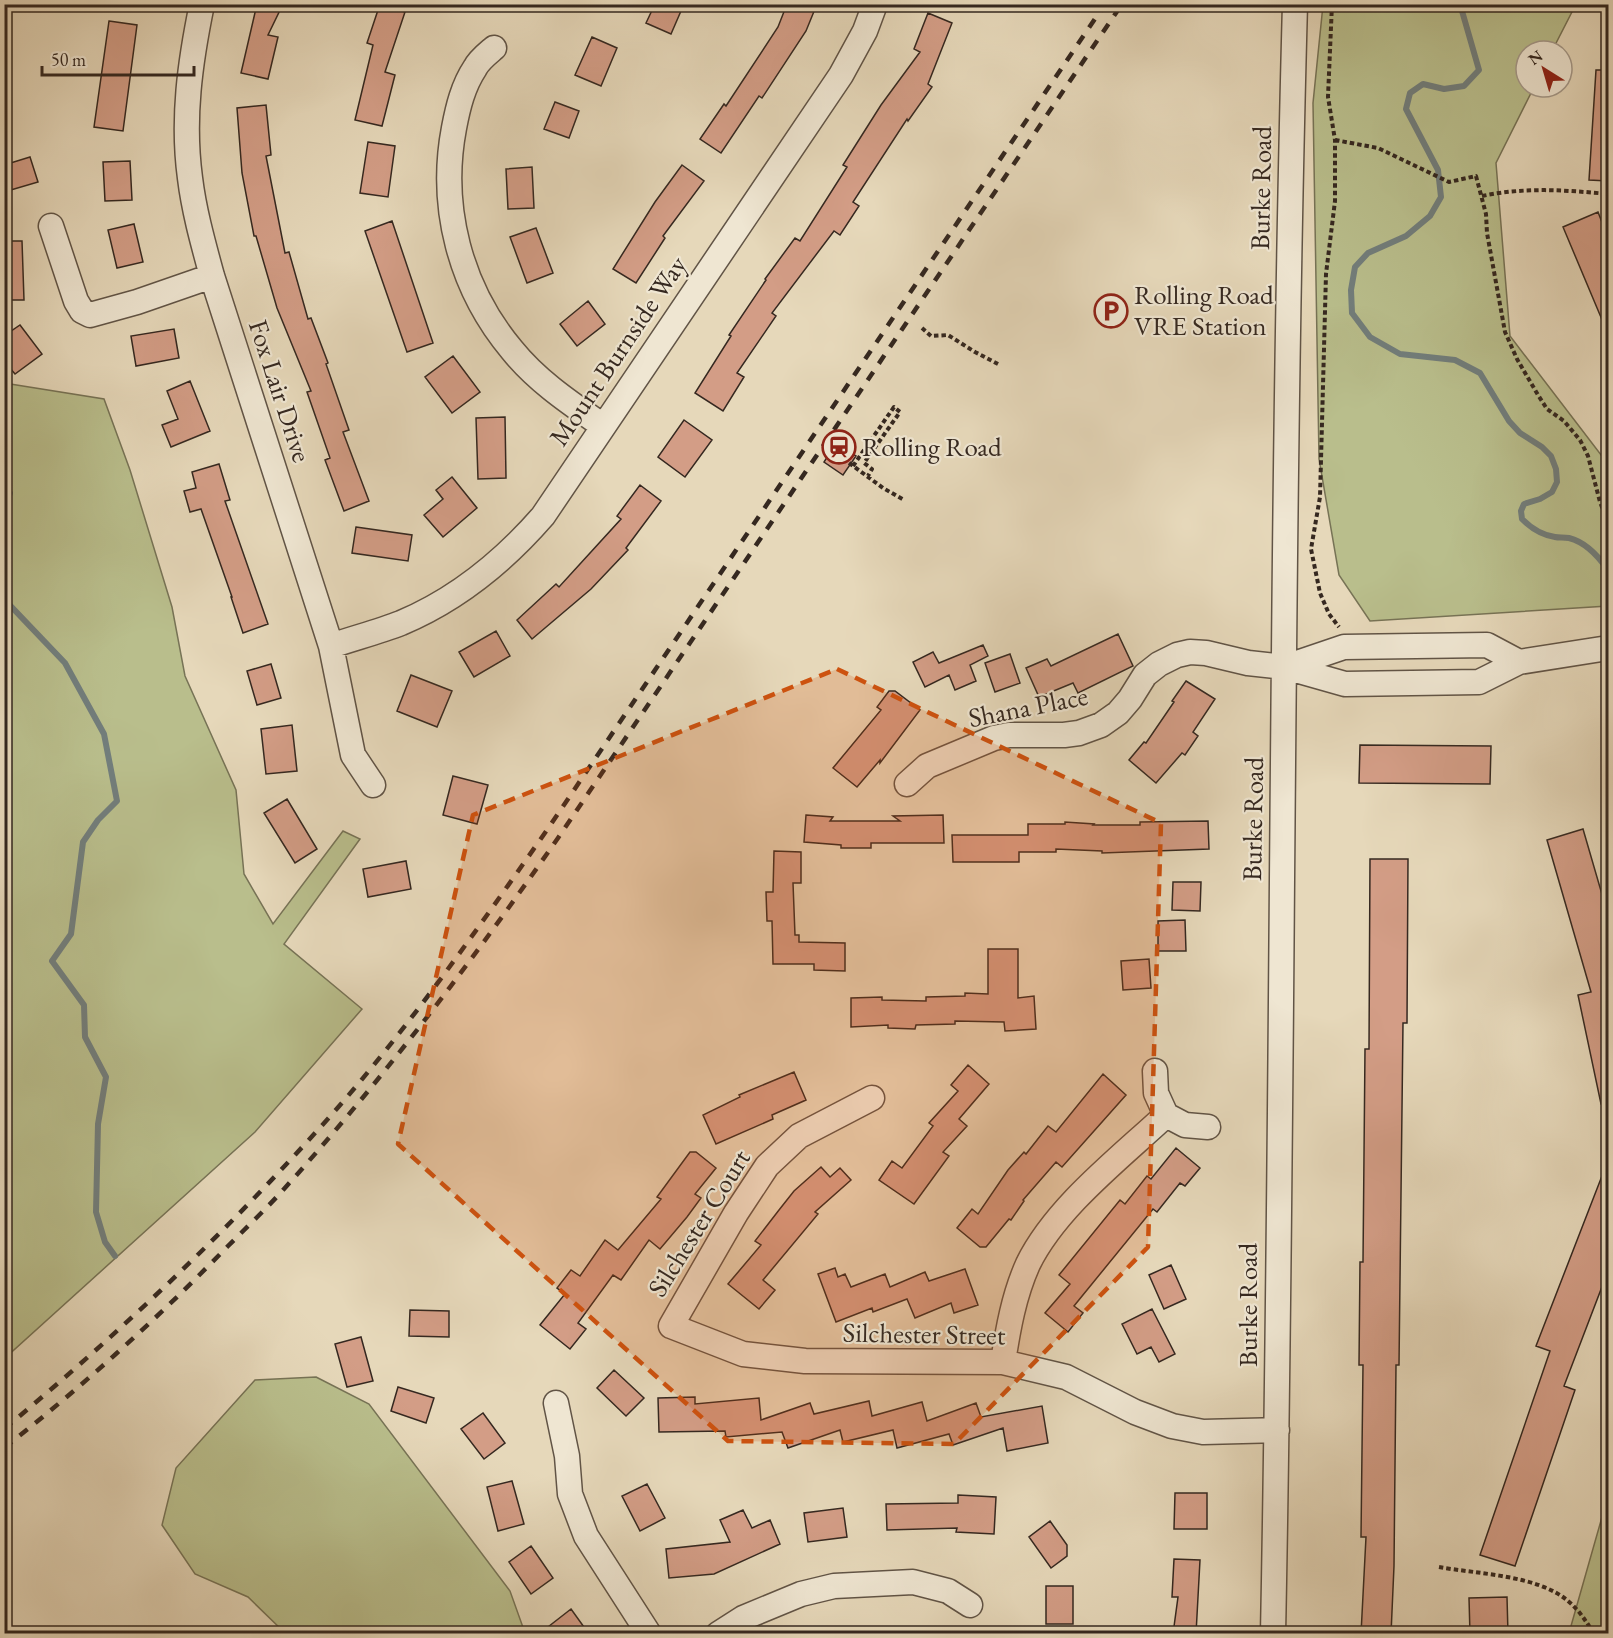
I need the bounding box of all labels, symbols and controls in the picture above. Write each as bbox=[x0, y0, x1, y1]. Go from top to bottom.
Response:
scale bar bbox=[42, 39, 194, 77]
north arrow bbox=[1514, 39, 1574, 99]
text: N bbox=[1524, 45, 1547, 70]
text: 50 m bbox=[51, 48, 86, 71]
street label: Burke Road bbox=[1242, 125, 1279, 250]
street label: Mount Burnside Way bbox=[541, 249, 694, 453]
place label: Rolling Road VRE Station bbox=[1134, 277, 1274, 343]
parking icon: Rolling Road VRE Station bbox=[1093, 293, 1129, 329]
street label: Fox Lair Drive bbox=[241, 315, 320, 466]
station icon: Rolling Road bbox=[821, 429, 857, 465]
place label: Rolling Road bbox=[862, 429, 1002, 464]
street label: Shana Place bbox=[965, 678, 1091, 735]
street label: Burke Road bbox=[1234, 756, 1271, 881]
street label: Silchester Court bbox=[639, 1142, 758, 1303]
street label: Burke Road bbox=[1230, 1243, 1265, 1367]
street label: Silchester Street bbox=[842, 1315, 1006, 1352]

